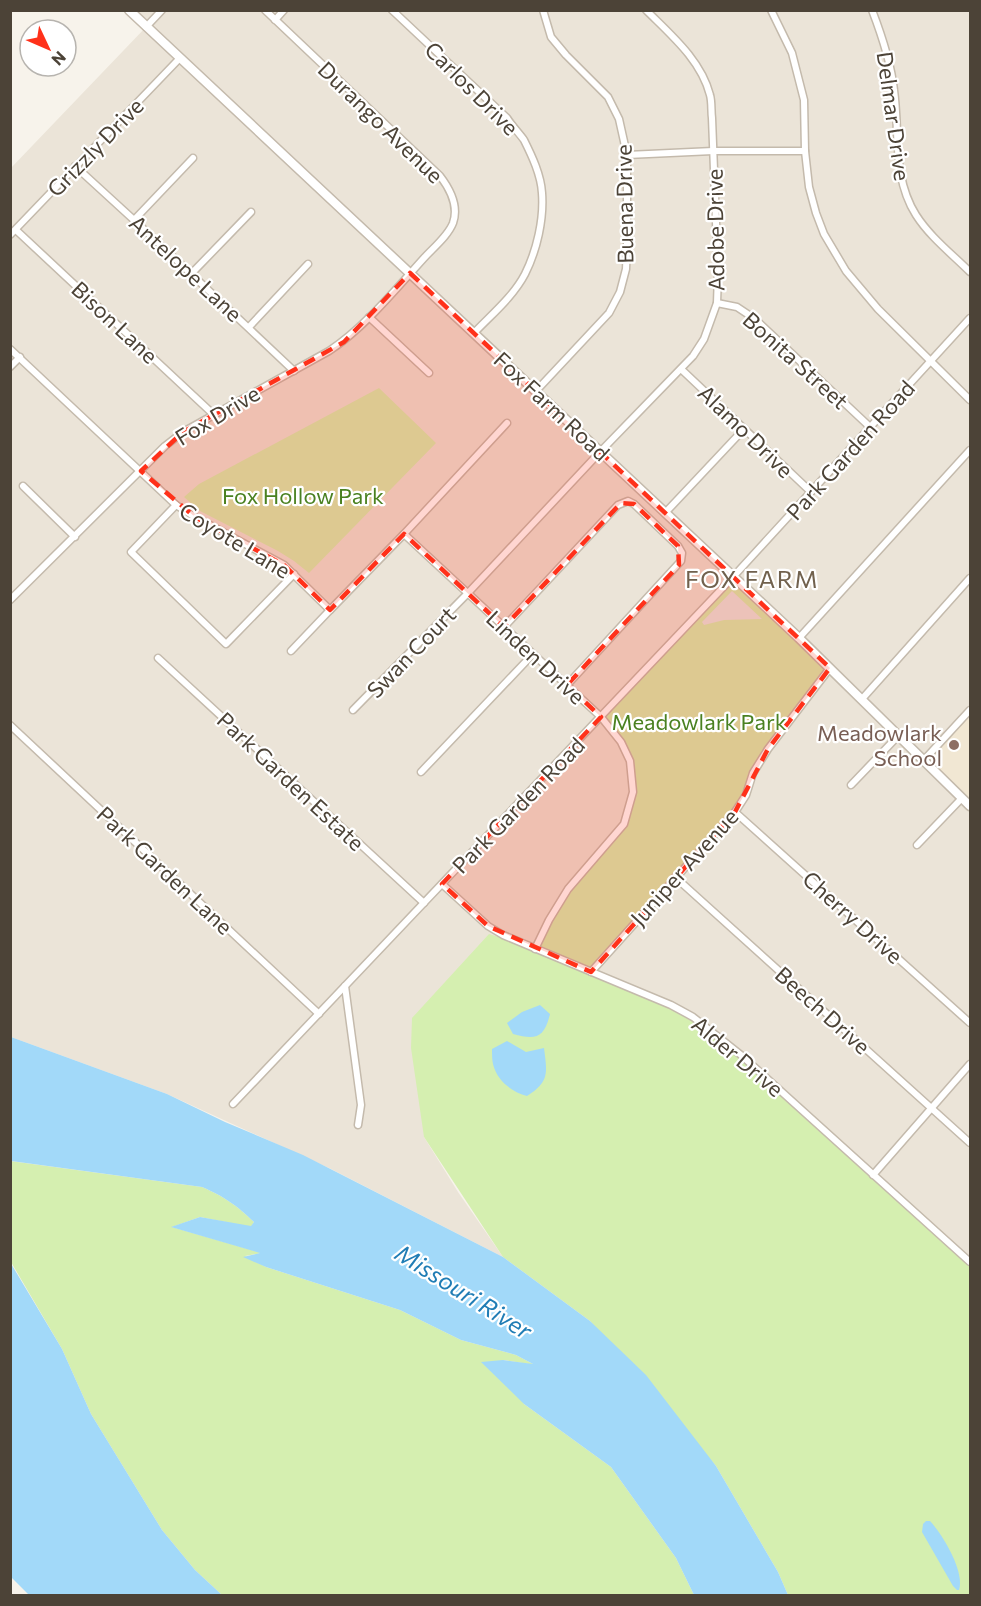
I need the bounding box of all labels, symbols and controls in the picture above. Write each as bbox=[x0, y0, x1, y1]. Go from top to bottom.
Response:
north arrow bbox=[18, 18, 78, 78]
street label: Carlos Drive bbox=[420, 36, 524, 140]
text: N bbox=[48, 48, 70, 70]
street label: Delmar Drive bbox=[872, 50, 916, 182]
street label: Durango Avenue bbox=[313, 55, 449, 189]
street label: Grizzly Drive bbox=[41, 92, 149, 202]
street label: Buena Drive bbox=[609, 144, 639, 264]
street label: Adobe Drive bbox=[700, 169, 730, 291]
street label: Antelope Lane bbox=[124, 209, 248, 327]
street label: Bison Lane bbox=[66, 275, 164, 369]
street label: Bonita Street bbox=[738, 306, 854, 414]
street label: Fox Farm Road bbox=[489, 346, 615, 466]
street label: Park Garden Road bbox=[780, 375, 920, 525]
street label: Fox Drive bbox=[170, 379, 264, 451]
street label: Alamo Drive bbox=[693, 379, 799, 483]
park label: Fox Hollow Park bbox=[222, 482, 384, 509]
street label: Coyote Lane bbox=[175, 496, 295, 584]
district label: FOX FARM bbox=[685, 564, 819, 593]
street label: Swan Court bbox=[361, 601, 461, 703]
street label: Linden Drive bbox=[481, 604, 591, 710]
street label: Park Garden Estate bbox=[212, 706, 370, 856]
park label: Meadowlark Park bbox=[611, 708, 787, 735]
place label: Meadowlark School bbox=[817, 719, 942, 771]
street label: Park Garden Road bbox=[446, 731, 590, 879]
marker: Meadowlark School bbox=[947, 738, 961, 752]
street label: Park Garden Lane bbox=[92, 800, 238, 940]
street label: Juniper Avenue bbox=[624, 803, 744, 931]
street label: Cherry Drive bbox=[797, 865, 909, 969]
street label: Beech Drive bbox=[770, 960, 876, 1060]
street label: Alder Drive bbox=[687, 1010, 789, 1102]
water label: Missouri River bbox=[390, 1237, 539, 1345]

